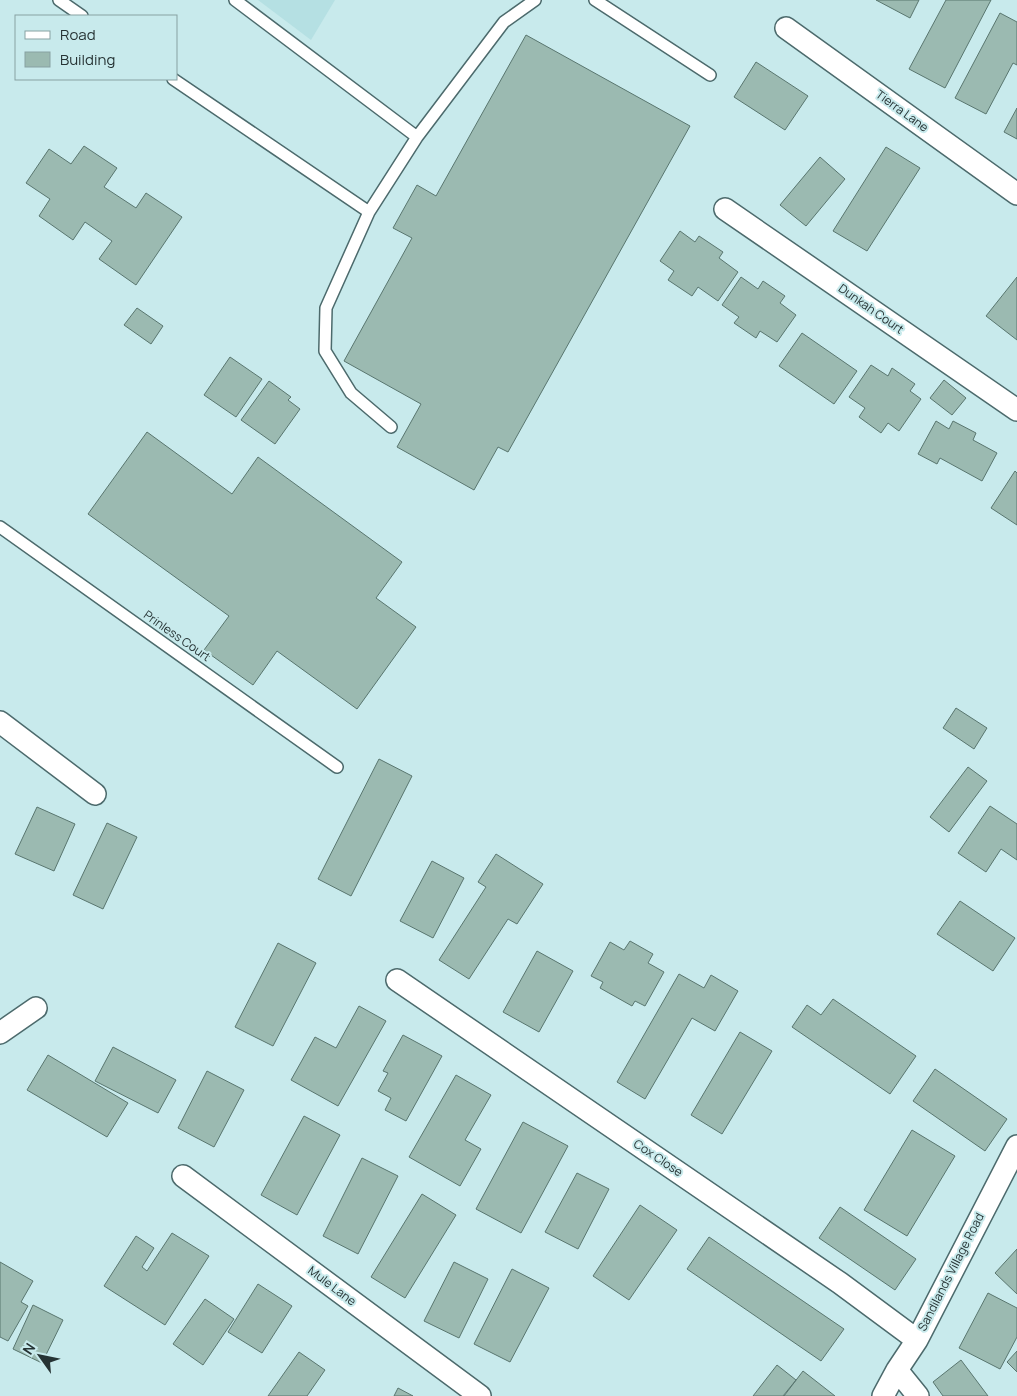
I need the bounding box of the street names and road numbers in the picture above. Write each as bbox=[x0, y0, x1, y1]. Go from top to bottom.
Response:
street label: Tierra Lane bbox=[872, 86, 932, 136]
street label: Dunkah Court bbox=[835, 280, 908, 338]
street label: Prinless Court bbox=[140, 606, 214, 665]
street label: Cox Close bbox=[630, 1135, 686, 1180]
street label: Sandilands Village Road bbox=[913, 1210, 988, 1334]
street label: Mule Lane bbox=[305, 1262, 360, 1309]

